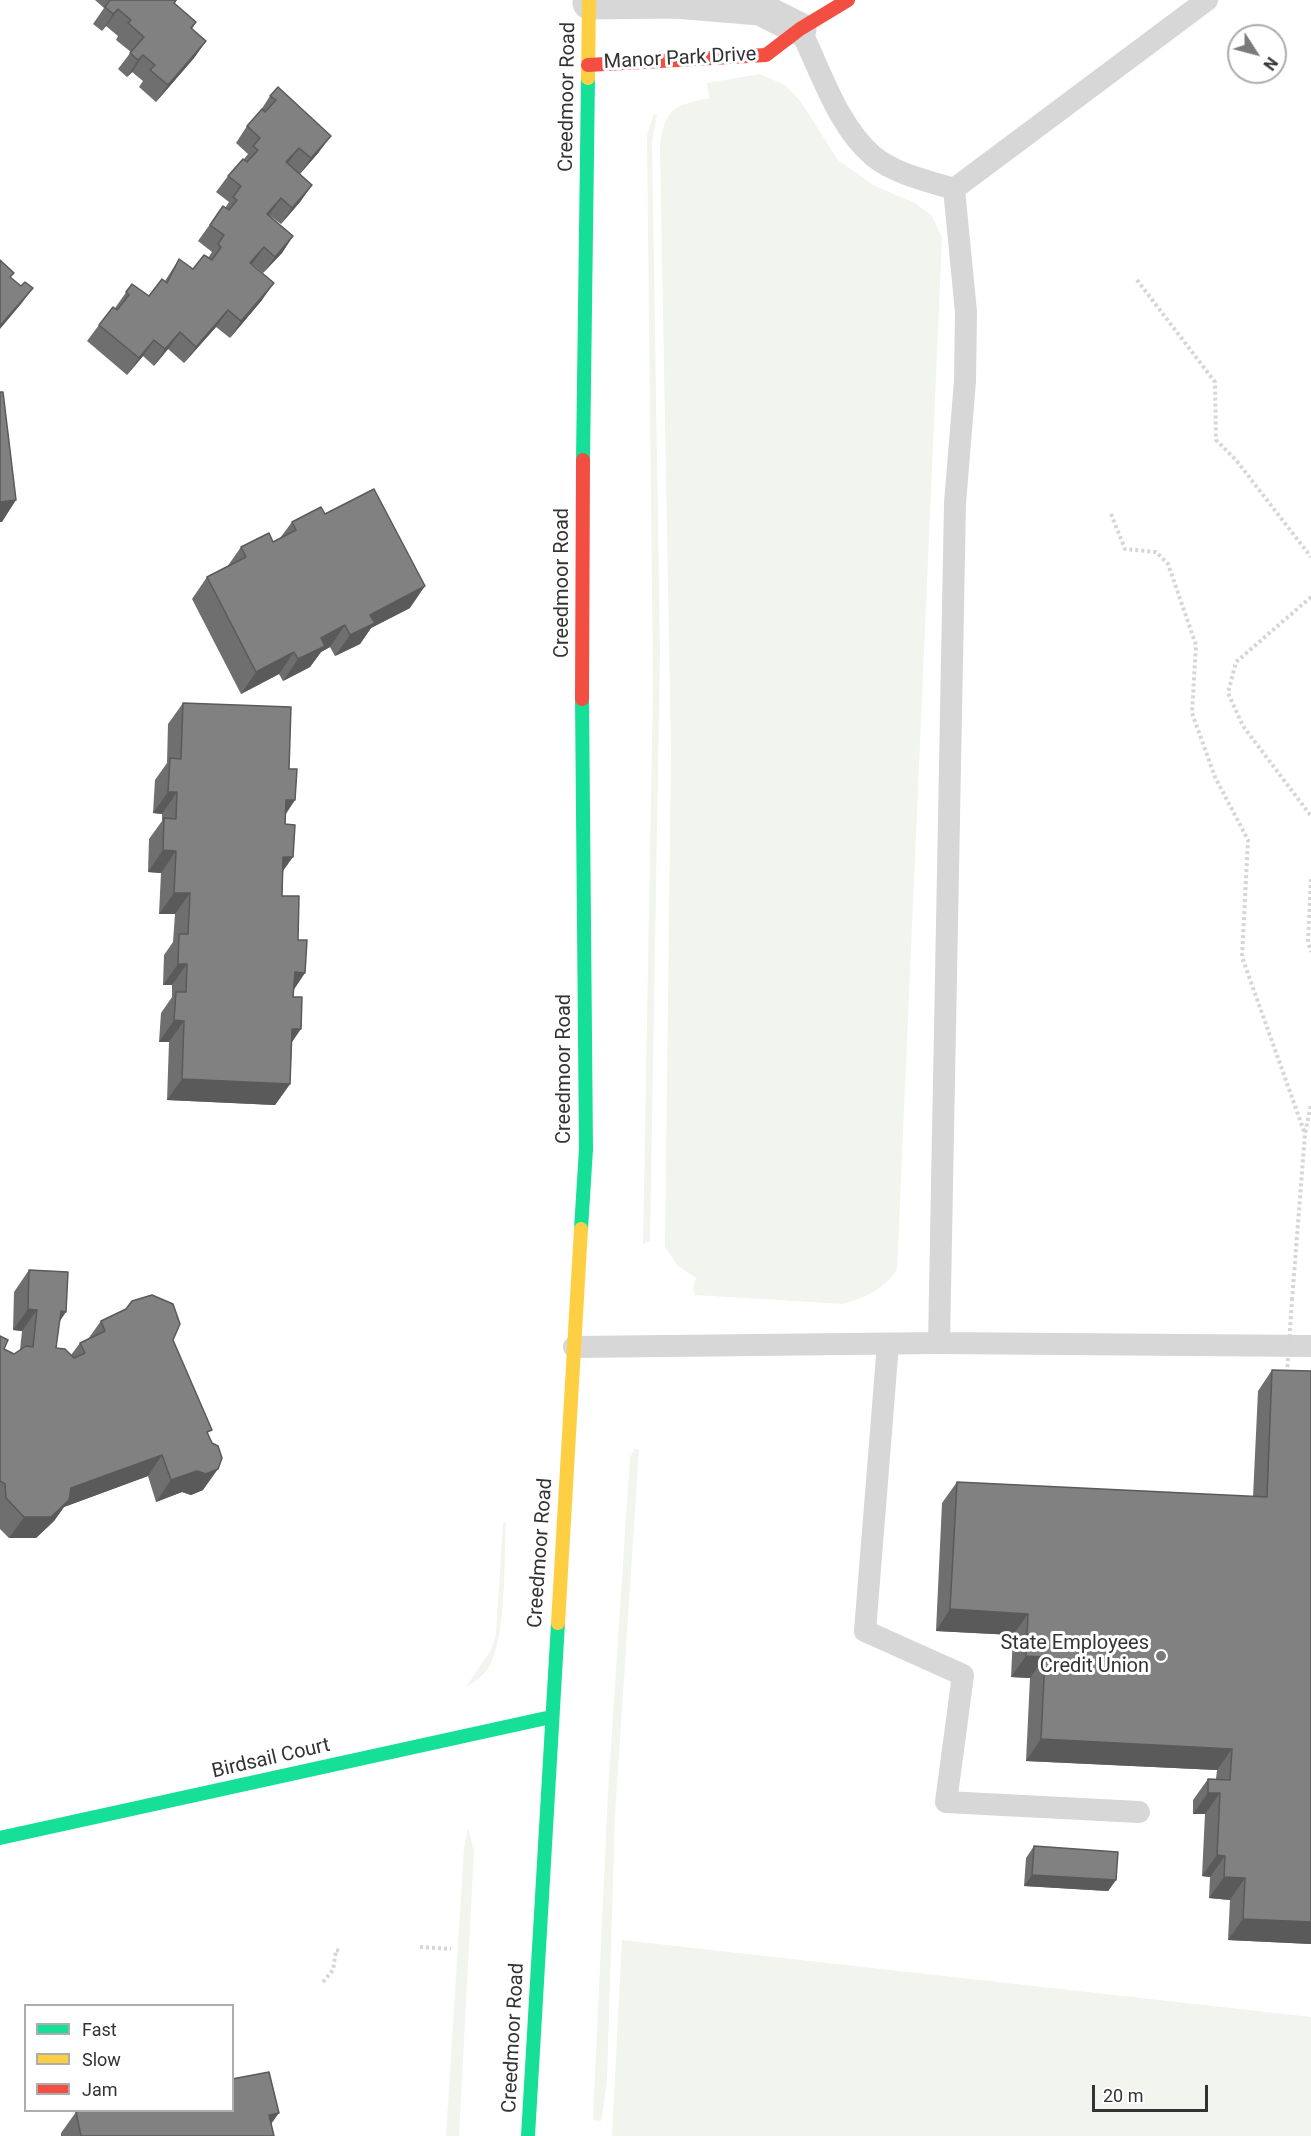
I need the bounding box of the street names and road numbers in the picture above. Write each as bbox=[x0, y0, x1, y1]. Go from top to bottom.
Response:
street label: Creedmoor Road bbox=[555, 22, 581, 172]
street label: Manor Park Drive bbox=[603, 43, 757, 75]
street label: Creedmoor Road bbox=[551, 508, 575, 658]
street label: Creedmoor Road bbox=[553, 994, 577, 1144]
street label: Creedmoor Road bbox=[524, 1477, 558, 1629]
street label: Birdsail Court bbox=[210, 1734, 332, 1784]
street label: Creedmoor Road bbox=[498, 1962, 530, 2114]

